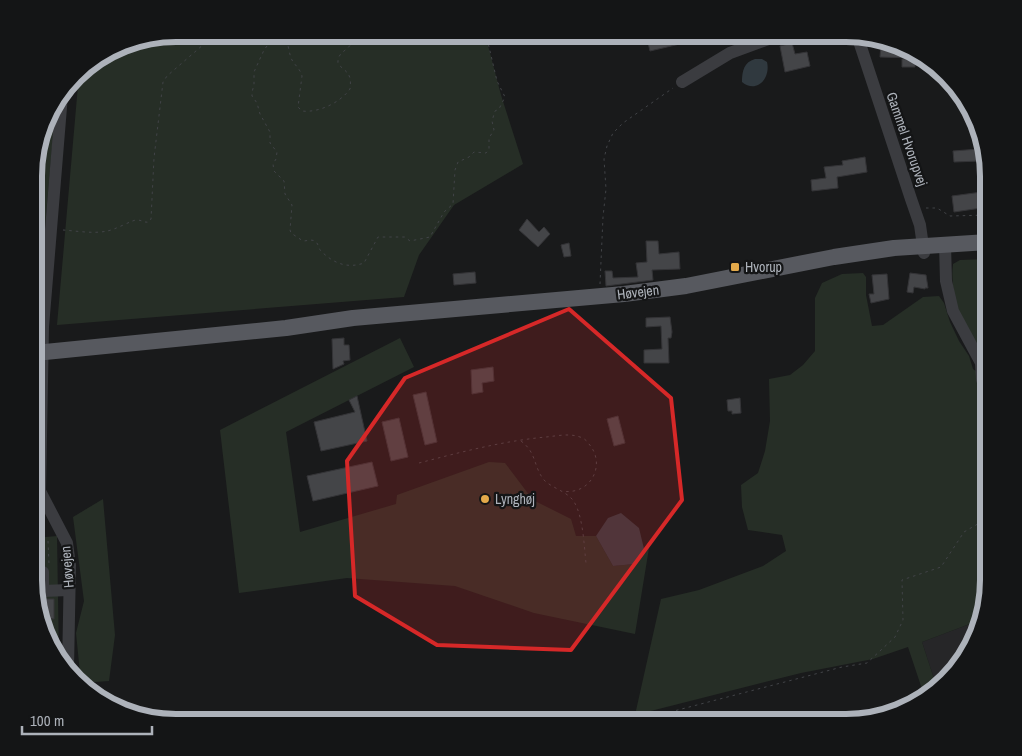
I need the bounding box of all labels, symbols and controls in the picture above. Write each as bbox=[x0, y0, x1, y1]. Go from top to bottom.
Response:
street label: Gammel Hvorupvej bbox=[882, 90, 932, 188]
place label: Hvorup bbox=[745, 258, 782, 276]
marker: Hvorup bbox=[729, 261, 741, 273]
street label: Høvejen bbox=[616, 281, 660, 303]
place label: Lynghøj bbox=[495, 490, 535, 508]
marker: Lynghøj bbox=[479, 493, 491, 505]
street label: Høvejen bbox=[56, 545, 78, 589]
scale bar bbox=[22, 704, 152, 736]
text: 100 m bbox=[30, 710, 64, 731]

